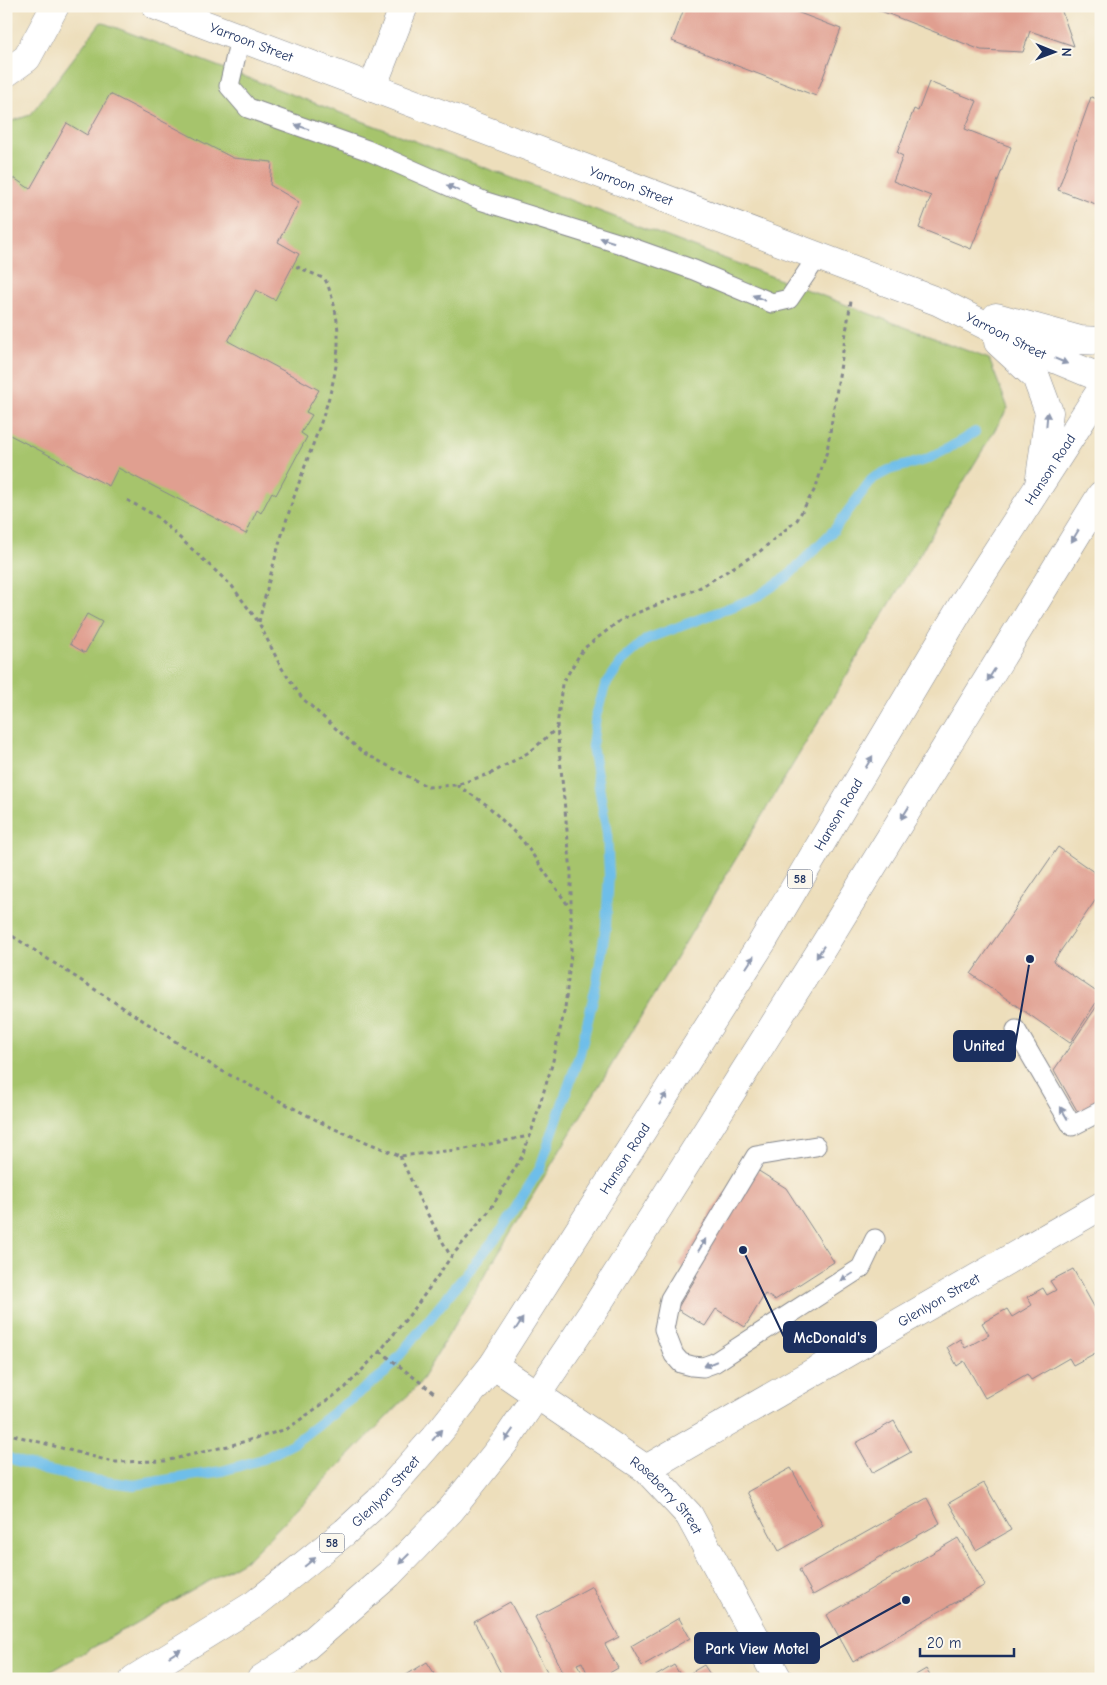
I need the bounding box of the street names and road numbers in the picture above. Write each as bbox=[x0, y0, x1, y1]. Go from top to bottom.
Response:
street label: Yarroon Street bbox=[207, 19, 296, 66]
street label: Yarroon Street bbox=[587, 162, 676, 209]
street label: Yarroon Street bbox=[963, 308, 1050, 363]
street label: Hanson Road bbox=[1021, 431, 1079, 508]
street label: Hanson Road bbox=[810, 775, 866, 854]
road number: 58 bbox=[788, 870, 812, 889]
street label: Hanson Road bbox=[596, 1120, 653, 1197]
street label: Glenlyon Street bbox=[895, 1269, 984, 1330]
street label: Glenlyon Street bbox=[348, 1451, 424, 1531]
street label: Roseberry Street bbox=[627, 1452, 706, 1538]
road number: 58 bbox=[320, 1534, 344, 1552]

